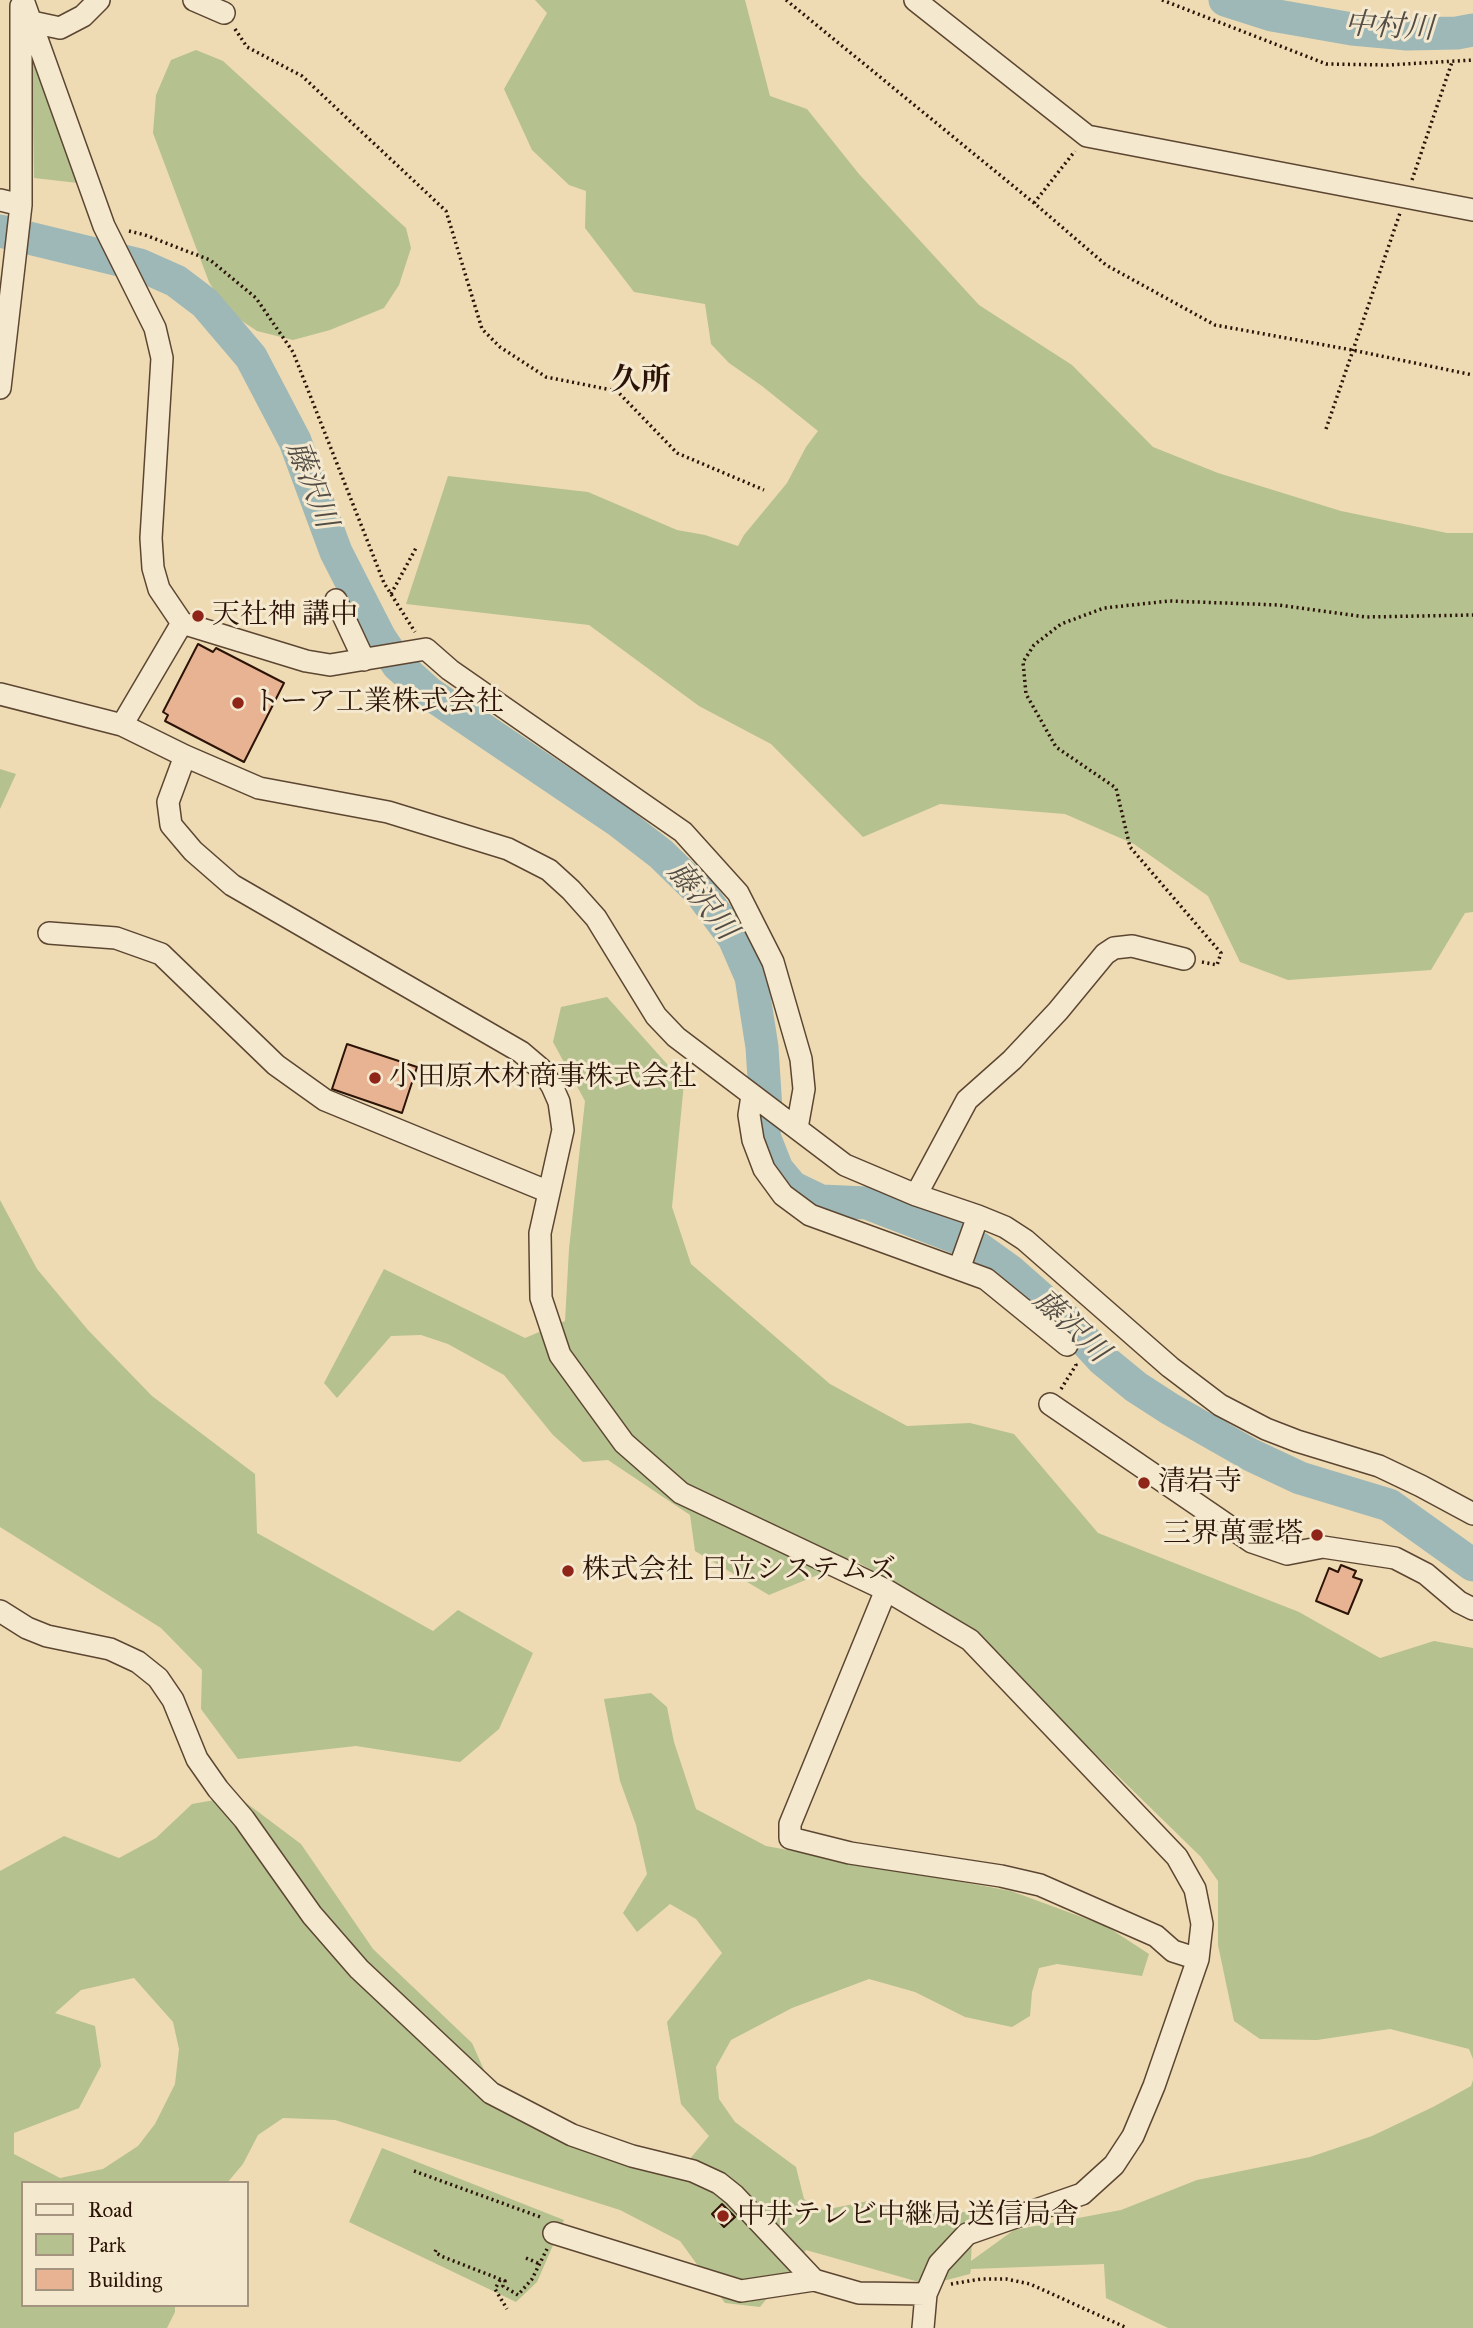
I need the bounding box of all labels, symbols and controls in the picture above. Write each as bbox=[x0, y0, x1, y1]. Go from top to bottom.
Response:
water label: 中村川 bbox=[1343, 8, 1435, 48]
district label: 久所 bbox=[611, 364, 671, 400]
water label: 藤沢川 bbox=[277, 437, 343, 533]
place label: 天社神 講中 bbox=[212, 599, 358, 633]
marker: 天社神 講中 bbox=[190, 608, 206, 624]
place label: トーア工業株式会社 bbox=[252, 686, 504, 720]
marker: トーア工業株式会社 bbox=[230, 695, 246, 711]
water label: 藤沢川 bbox=[659, 856, 743, 948]
place label: 小田原木材商事株式会社 bbox=[389, 1061, 697, 1095]
marker: 小田原木材商事株式会社 bbox=[367, 1070, 383, 1086]
water label: 藤沢川 bbox=[1025, 1283, 1115, 1371]
place label: 清岩寺 bbox=[1158, 1466, 1242, 1500]
marker: 清岩寺 bbox=[1136, 1475, 1152, 1491]
place label: 三界萬霊塔 bbox=[1163, 1518, 1303, 1552]
marker: 三界萬霊塔 bbox=[1309, 1527, 1325, 1543]
place label: 株式会社 日立システムズ bbox=[582, 1554, 896, 1588]
marker: 株式会社 日立システムズ bbox=[560, 1563, 576, 1579]
legend bbox=[21, 2181, 248, 2307]
text: Road bbox=[88, 2197, 133, 2223]
place label: 中井テレビ中継局 送信局舎 bbox=[737, 2199, 1079, 2233]
marker: 中井テレビ中継局 送信局舎 bbox=[715, 2208, 731, 2224]
text: Park bbox=[88, 2232, 126, 2258]
text: Building bbox=[88, 2267, 162, 2293]

